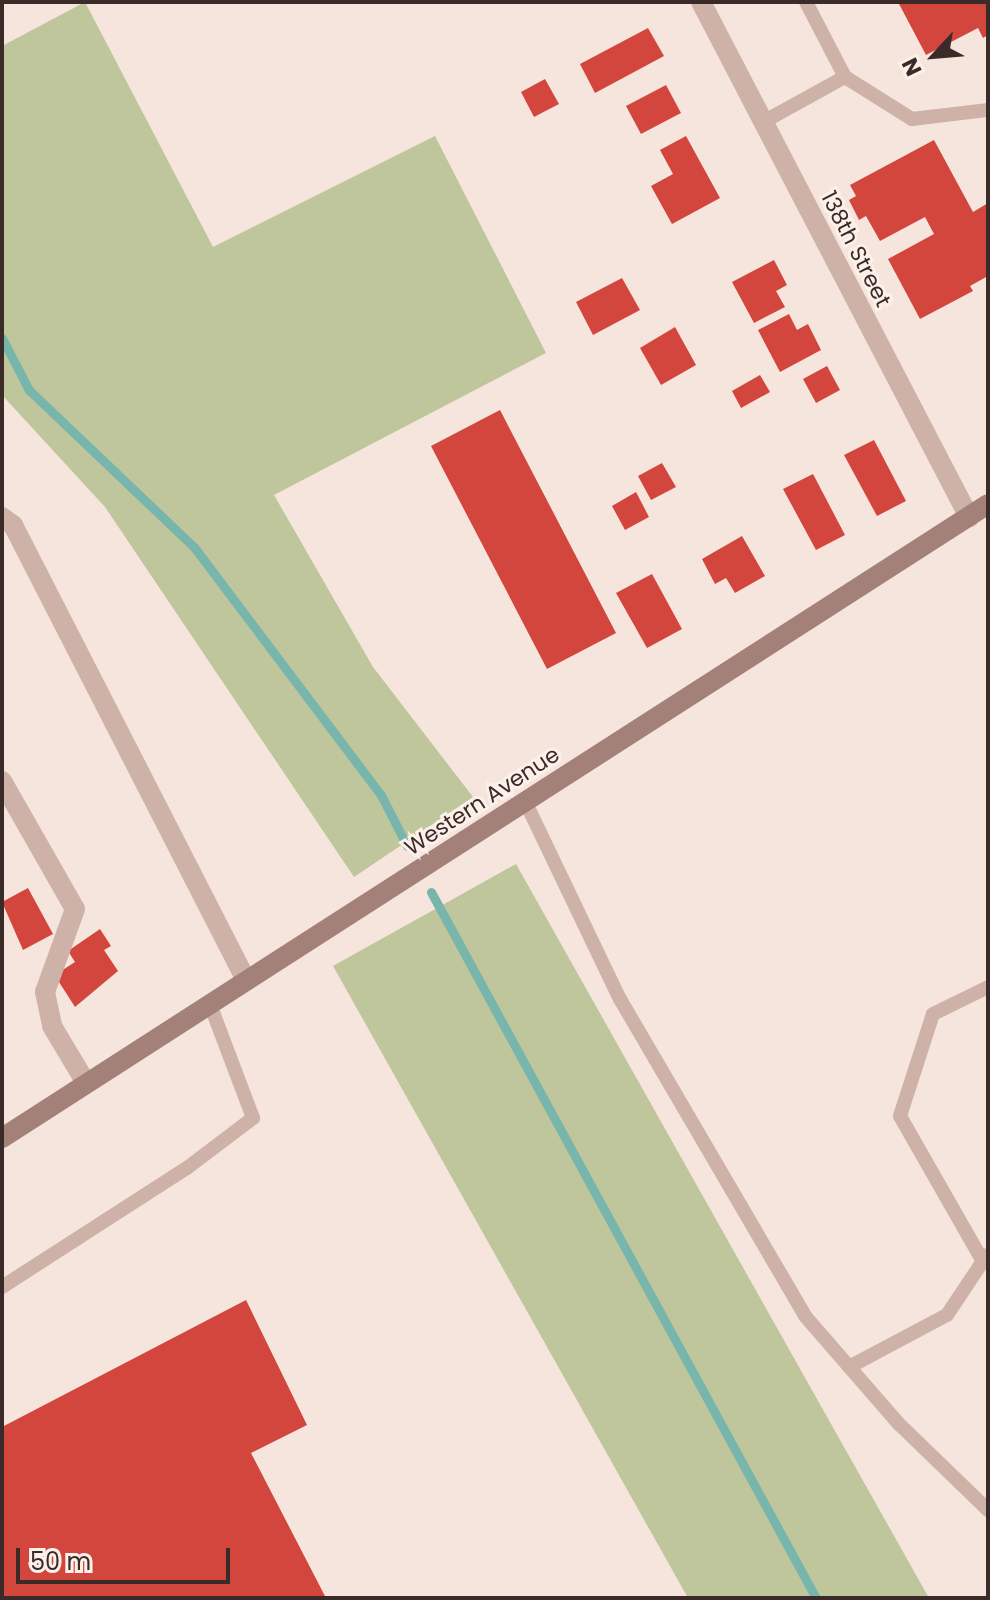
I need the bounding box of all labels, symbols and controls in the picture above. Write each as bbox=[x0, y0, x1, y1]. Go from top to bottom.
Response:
north arrow bbox=[894, 16, 974, 96]
text: N bbox=[894, 53, 930, 81]
street label: 138th Street bbox=[816, 187, 896, 311]
street label: Western Avenue bbox=[400, 741, 564, 861]
scale bar bbox=[20, 1532, 234, 1582]
text: 50 m bbox=[30, 1545, 91, 1578]

